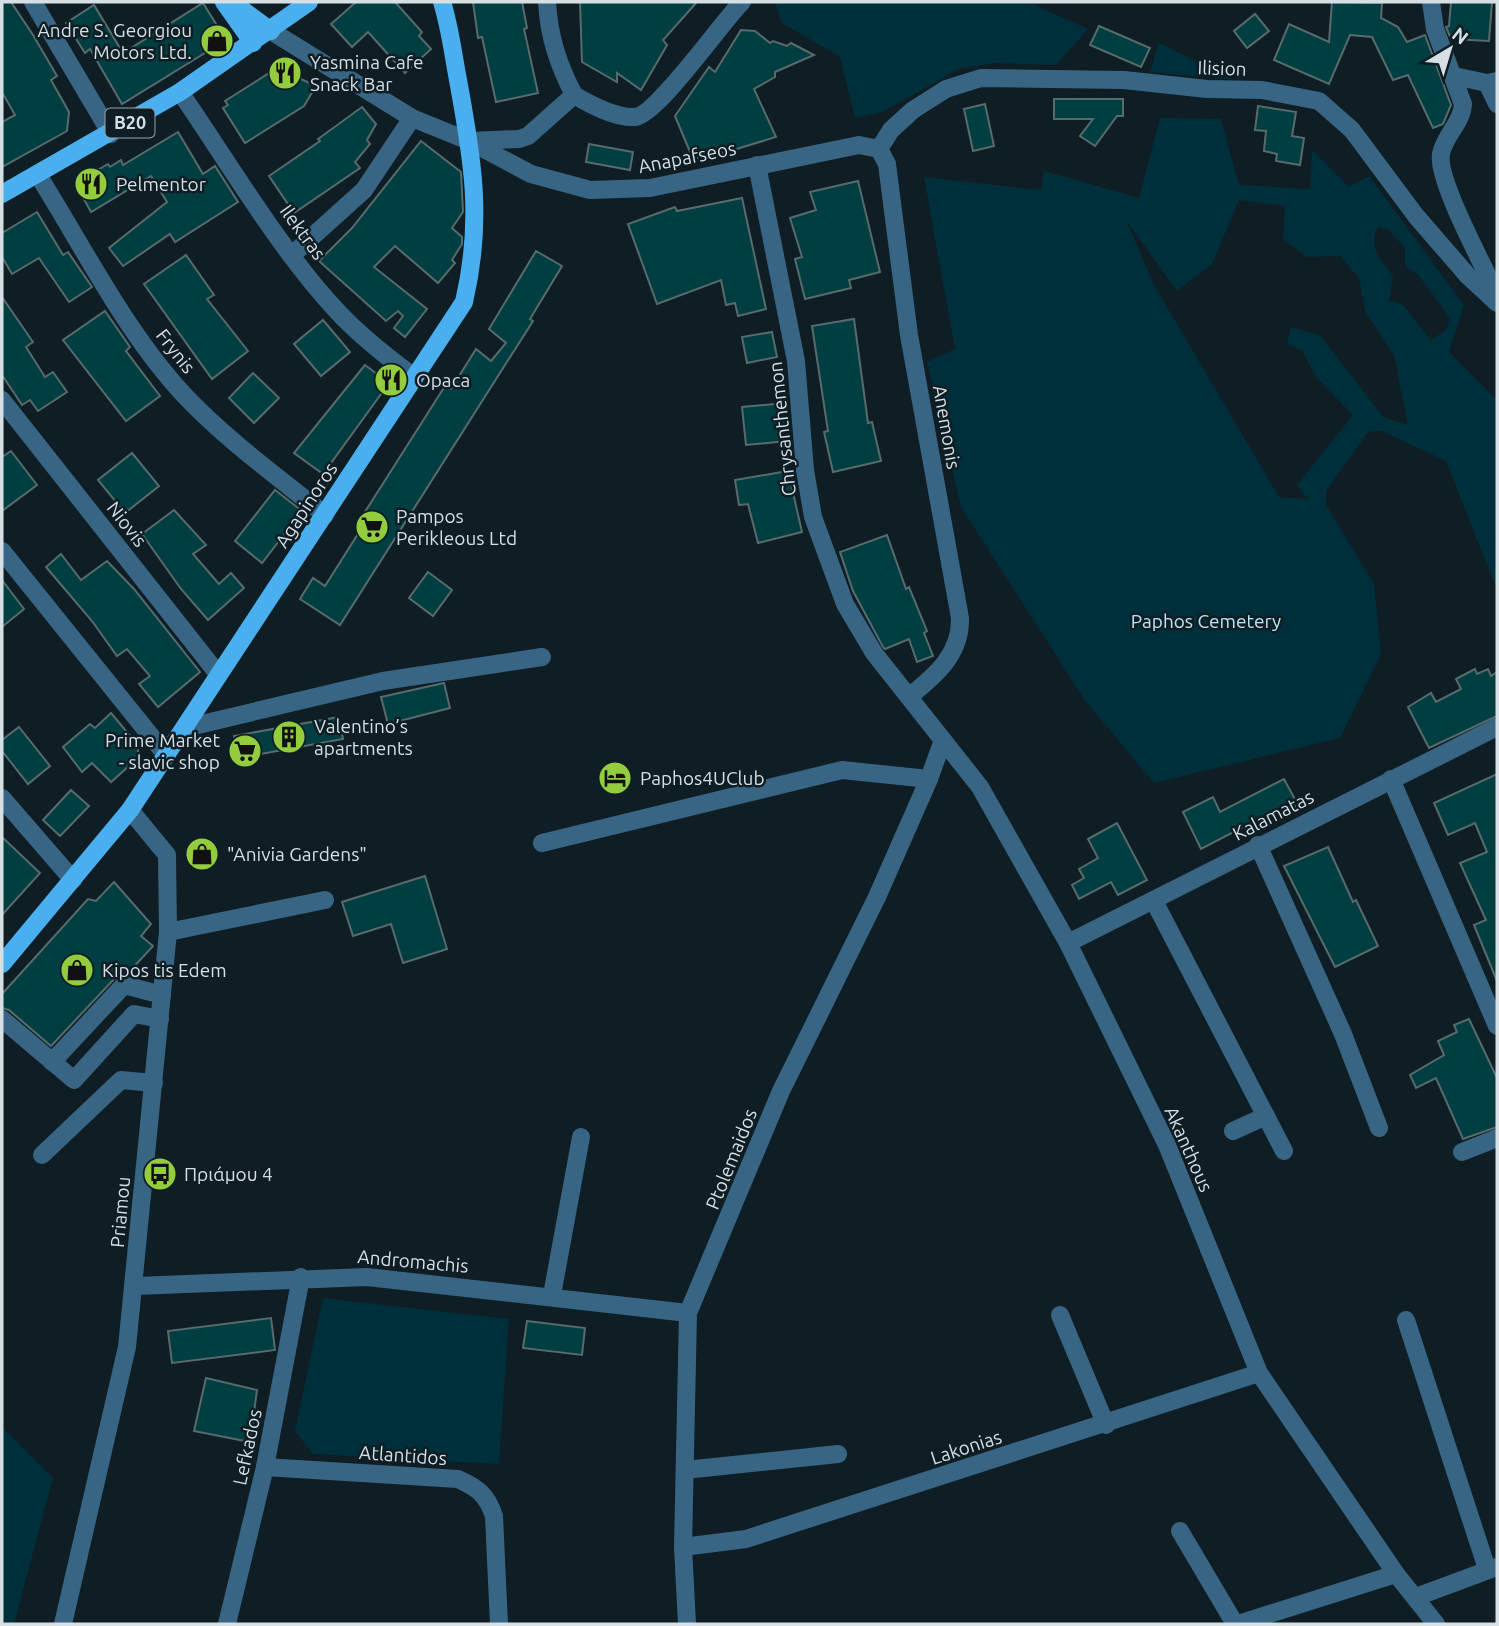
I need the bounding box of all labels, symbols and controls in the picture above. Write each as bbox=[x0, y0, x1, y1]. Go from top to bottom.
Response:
north arrow bbox=[1415, 14, 1485, 84]
place label: Andre S. Georgiou Motors Ltd. bbox=[38, 19, 192, 63]
shop icon: Andre S. Georgiou Motors Ltd. bbox=[198, 22, 236, 60]
text: N bbox=[1448, 23, 1473, 49]
place label: Yasmina Cafe Snack Bar bbox=[310, 51, 423, 95]
restaurant icon: Yasmina Cafe Snack Bar bbox=[266, 54, 304, 92]
street label: Ilision bbox=[1197, 56, 1247, 80]
road number: B20 bbox=[106, 109, 154, 138]
street label: Anapafseos bbox=[636, 137, 738, 177]
restaurant icon: Pelmentor bbox=[72, 165, 110, 203]
place label: Pelmentor bbox=[116, 173, 206, 195]
street label: Ilektras bbox=[276, 200, 330, 264]
street label: Frynis bbox=[152, 324, 200, 378]
restaurant icon: Opaca bbox=[372, 361, 410, 399]
street label: Chrysanthemon bbox=[764, 361, 800, 497]
place label: Opaca bbox=[416, 369, 470, 391]
street label: Anemonis bbox=[929, 383, 965, 471]
street label: Agapinoros bbox=[270, 458, 342, 552]
street label: Niovis bbox=[103, 497, 151, 551]
place label: Pampos Perikleous Ltd bbox=[396, 505, 517, 549]
supermarket icon: Pampos Perikleous Ltd bbox=[353, 508, 391, 546]
park label: Paphos Cemetery bbox=[1131, 610, 1281, 632]
place label: Valentino’s apartments bbox=[314, 715, 413, 759]
building icon: Valentino’s apartments bbox=[270, 718, 308, 756]
place label: Prime Market - slavic shop bbox=[105, 729, 221, 773]
supermarket icon: Prime Market - slavic shop bbox=[226, 732, 264, 770]
hotel icon: Paphos4UClub bbox=[596, 759, 634, 797]
place label: Paphos4UClub bbox=[640, 767, 765, 789]
street label: Kalamatas bbox=[1229, 785, 1317, 845]
shop icon: "Anivia Gardens" bbox=[183, 835, 221, 873]
place label: "Anivia Gardens" bbox=[227, 843, 367, 865]
shop icon: Kipos tis Edem bbox=[58, 951, 96, 989]
place label: Kipos tis Edem bbox=[102, 959, 227, 981]
street label: Akanthous bbox=[1160, 1103, 1218, 1195]
street label: Ptolemaidos bbox=[701, 1105, 761, 1213]
bus stop icon: Πριάμου 4 bbox=[141, 1155, 179, 1193]
place label: Πριάμου 4 bbox=[184, 1163, 273, 1185]
street label: Priamou bbox=[106, 1176, 134, 1248]
street label: Andromachis bbox=[357, 1245, 469, 1277]
street label: Lefkados bbox=[228, 1407, 266, 1487]
street label: Lakonias bbox=[928, 1425, 1004, 1469]
street label: Atlantidos bbox=[358, 1441, 448, 1469]

